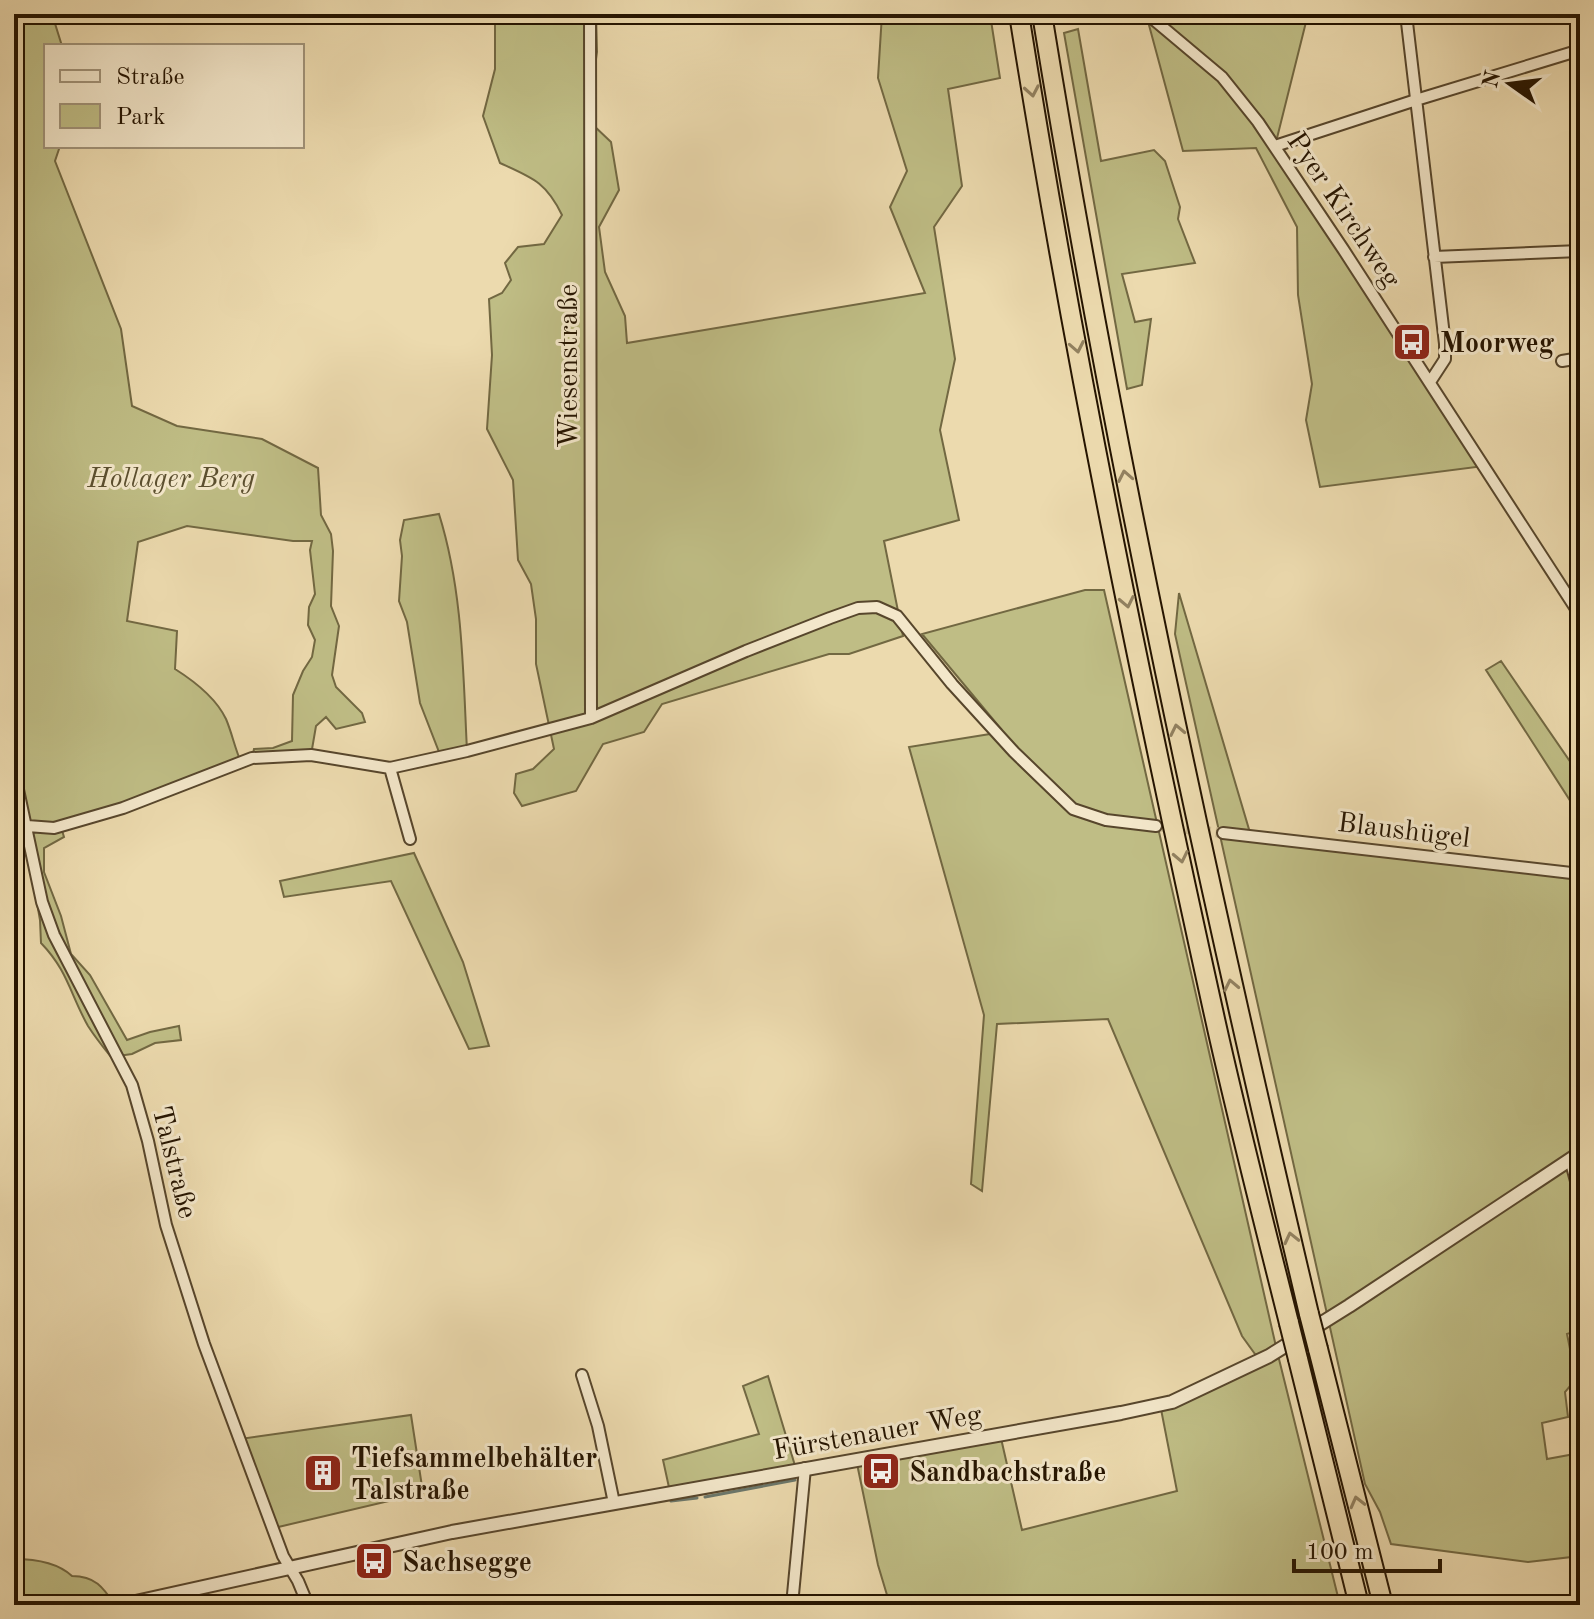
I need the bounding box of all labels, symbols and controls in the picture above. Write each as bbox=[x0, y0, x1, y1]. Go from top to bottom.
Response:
legend bbox=[44, 44, 304, 148]
north arrow bbox=[1470, 44, 1550, 124]
text: Straße bbox=[116, 66, 185, 90]
text: N bbox=[1480, 69, 1505, 90]
one-way arrow bbox=[1022, 84, 1039, 98]
text: Park bbox=[116, 106, 165, 130]
street label: Pyer Kirchweg bbox=[1280, 128, 1405, 293]
street label: Wiesenstraße bbox=[556, 284, 584, 448]
bus stop icon: Moorweg bbox=[1391, 321, 1433, 363]
place label: Moorweg bbox=[1440, 331, 1555, 359]
one-way arrow bbox=[1068, 340, 1085, 354]
park label: Hollager Berg bbox=[86, 466, 255, 494]
one-way arrow bbox=[1117, 469, 1134, 482]
one-way arrow bbox=[1118, 595, 1135, 608]
one-way arrow bbox=[1170, 724, 1187, 737]
street label: Blaushügel bbox=[1336, 810, 1472, 854]
one-way arrow bbox=[1171, 850, 1188, 863]
one-way arrow bbox=[1223, 978, 1240, 992]
street label: Talstraße bbox=[146, 1104, 201, 1222]
one-way arrow bbox=[1283, 1231, 1300, 1245]
street label: Fürstenauer Weg bbox=[771, 1402, 984, 1466]
place label: Tiefsammelbehälter Talstraße bbox=[351, 1446, 597, 1506]
bus stop icon: Sandbachstraße bbox=[860, 1450, 902, 1492]
building icon: Tiefsammelbehälter Talstraße bbox=[302, 1452, 344, 1494]
place label: Sandbachstraße bbox=[909, 1460, 1106, 1488]
one-way arrow bbox=[1350, 1496, 1367, 1510]
scale bar bbox=[1294, 1523, 1440, 1573]
bus stop icon: Sachsegge bbox=[353, 1540, 395, 1582]
text: 100 m bbox=[1306, 1541, 1374, 1565]
place label: Sachsegge bbox=[402, 1550, 532, 1578]

